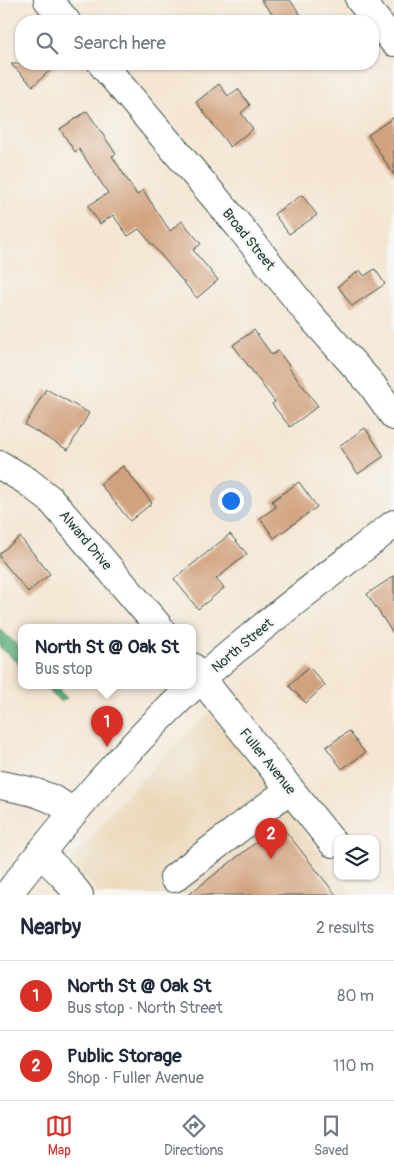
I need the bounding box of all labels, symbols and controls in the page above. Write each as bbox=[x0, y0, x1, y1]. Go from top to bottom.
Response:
search box bbox=[15, 15, 379, 70]
icon: search bbox=[33, 29, 61, 57]
text: Search here bbox=[73, 31, 166, 55]
street label: Broad Street bbox=[219, 205, 279, 274]
your location bbox=[218, 488, 244, 514]
street label: Alward Drive bbox=[56, 507, 116, 574]
street label: North Street bbox=[208, 614, 277, 676]
popup bbox=[18, 624, 196, 689]
text: North St @ Oak St bbox=[35, 635, 179, 659]
text: Bus stop bbox=[35, 659, 92, 679]
pin: 1 bbox=[91, 706, 123, 747]
street label: Fuller Avenue bbox=[236, 725, 299, 798]
pin: 2 bbox=[255, 818, 287, 859]
map controls bbox=[334, 835, 379, 880]
button: layers bbox=[334, 835, 379, 880]
text: Nearby bbox=[20, 914, 81, 941]
text: 2 results bbox=[316, 918, 374, 938]
text: North St @ Oak St bbox=[67, 974, 211, 998]
text: 1 bbox=[33, 986, 39, 1006]
text: 80 m bbox=[337, 986, 374, 1006]
text: Bus stop · North Street bbox=[67, 998, 223, 1018]
text: Public Storage bbox=[67, 1044, 182, 1068]
text: 2 bbox=[32, 1056, 40, 1076]
text: 110 m bbox=[333, 1056, 374, 1076]
text: Shop · Fuller Avenue bbox=[67, 1068, 204, 1088]
tab: Map bbox=[45, 1112, 73, 1159]
tab: Directions bbox=[164, 1112, 223, 1159]
tab: Saved bbox=[314, 1112, 349, 1159]

